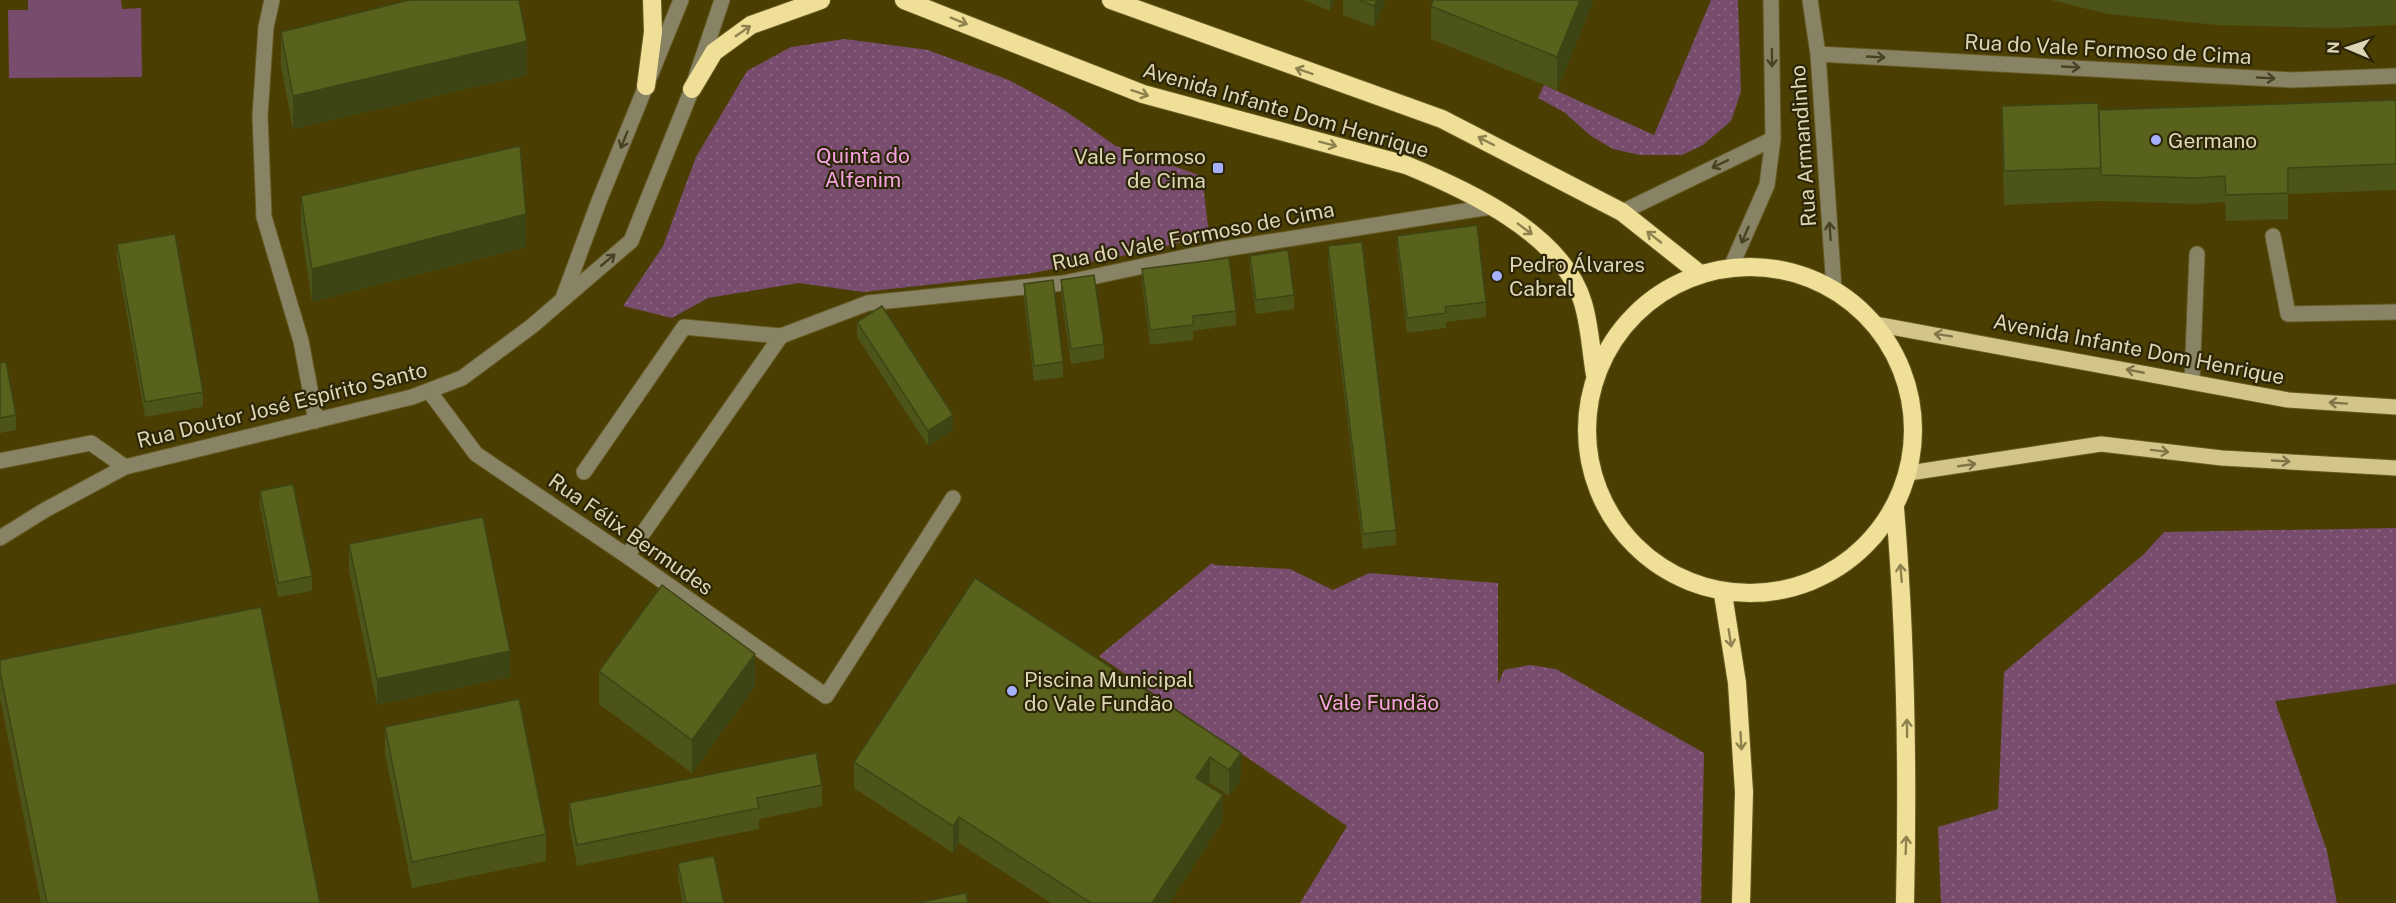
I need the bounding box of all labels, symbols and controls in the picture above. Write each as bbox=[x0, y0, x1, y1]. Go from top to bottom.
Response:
one-way arrow bbox=[949, 17, 968, 28]
north arrow bbox=[2318, 18, 2378, 78]
one-way arrow bbox=[735, 25, 751, 37]
street label: Rua do Vale Formoso de Cima bbox=[1964, 29, 2252, 69]
text: N bbox=[2324, 41, 2343, 54]
one-way arrow bbox=[1766, 48, 1778, 68]
one-way arrow bbox=[1866, 51, 1886, 62]
street label: Avenida Infante Dom Henrique bbox=[1140, 57, 1432, 163]
one-way arrow bbox=[2061, 62, 2081, 73]
one-way arrow bbox=[1295, 64, 1314, 75]
street label: Rua Armandinho bbox=[1785, 64, 1821, 228]
one-way arrow bbox=[2255, 73, 2275, 84]
one-way arrow bbox=[1130, 88, 1149, 99]
place label: Germano bbox=[2168, 128, 2257, 153]
one-way arrow bbox=[617, 131, 628, 149]
marker: Germano bbox=[2149, 133, 2163, 147]
one-way arrow bbox=[1477, 135, 1495, 146]
one-way arrow bbox=[1319, 139, 1338, 150]
park label: Quinta do Alfenim bbox=[816, 143, 910, 192]
place label: Vale Formoso de Cima bbox=[1074, 144, 1206, 193]
one-way arrow bbox=[1712, 159, 1730, 171]
marker: Vale Formoso de Cima bbox=[1211, 161, 1225, 175]
street label: Rua do Vale Formoso de Cima bbox=[1050, 196, 1336, 276]
one-way arrow bbox=[1824, 221, 1835, 241]
one-way arrow bbox=[1517, 222, 1533, 235]
one-way arrow bbox=[1739, 225, 1750, 244]
one-way arrow bbox=[1647, 231, 1663, 244]
place label: Pedro Álvares Cabral bbox=[1509, 252, 1645, 301]
one-way arrow bbox=[600, 254, 616, 267]
marker: Pedro Álvares Cabral bbox=[1490, 269, 1504, 283]
street label: Avenida Infante Dom Henrique bbox=[1991, 308, 2287, 390]
one-way arrow bbox=[1934, 329, 1954, 340]
street label: Rua Doutor José Espírito Santo bbox=[134, 357, 430, 453]
one-way arrow bbox=[2126, 365, 2145, 376]
one-way arrow bbox=[2328, 397, 2348, 408]
one-way arrow bbox=[2149, 445, 2169, 456]
one-way arrow bbox=[2270, 456, 2290, 467]
one-way arrow bbox=[1956, 460, 1976, 471]
street label: Rua Félix Bermudes bbox=[544, 468, 718, 600]
one-way arrow bbox=[1895, 563, 1906, 583]
one-way arrow bbox=[1725, 628, 1736, 648]
place label: Piscina Municipal do Vale Fundão bbox=[1024, 667, 1194, 716]
marker: Piscina Municipal do Vale Fundão bbox=[1005, 684, 1019, 698]
park label: Vale Fundão bbox=[1319, 690, 1439, 715]
one-way arrow bbox=[1901, 718, 1912, 738]
one-way arrow bbox=[1735, 731, 1746, 751]
one-way arrow bbox=[1901, 835, 1912, 855]

